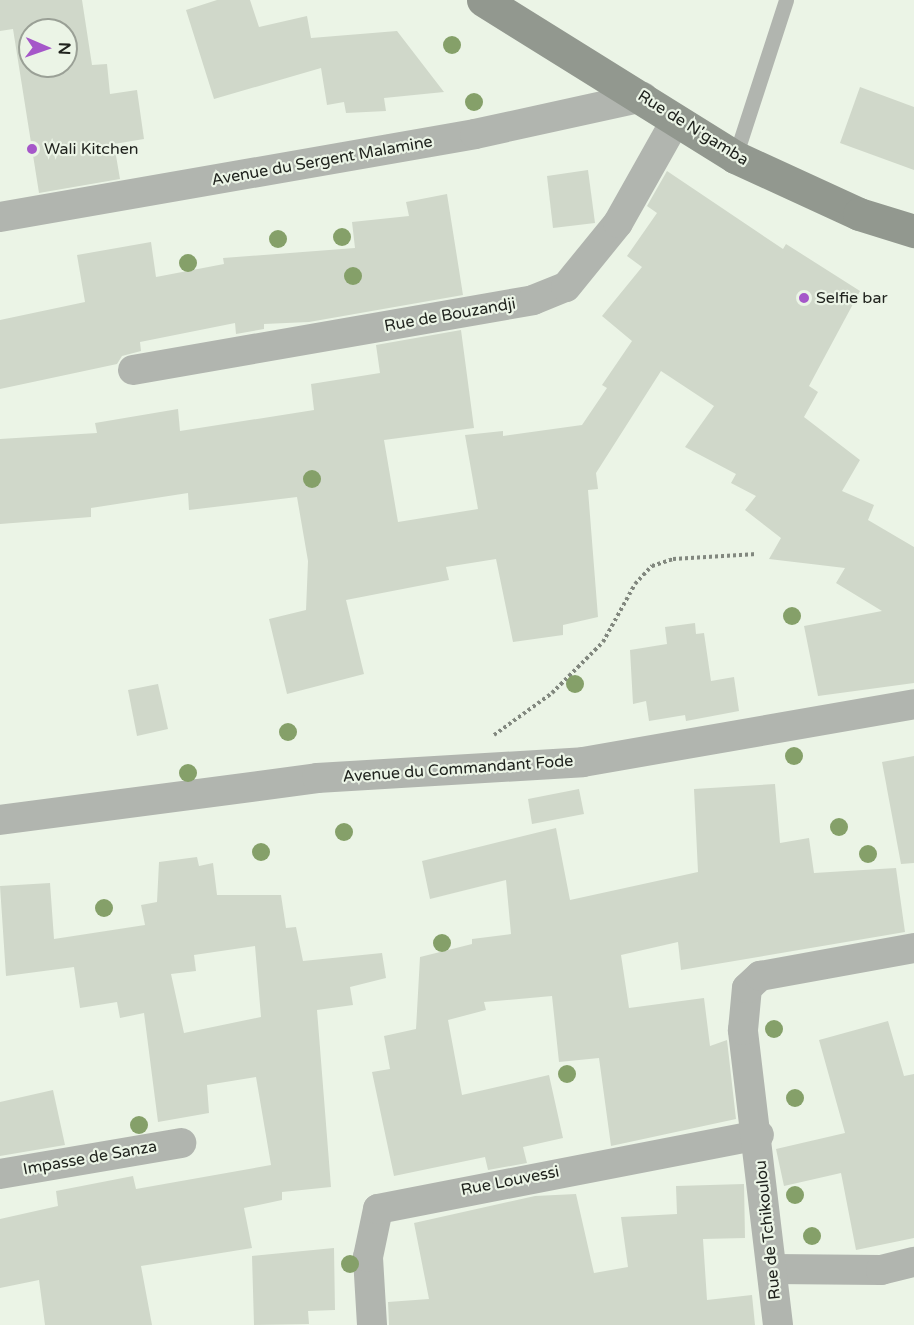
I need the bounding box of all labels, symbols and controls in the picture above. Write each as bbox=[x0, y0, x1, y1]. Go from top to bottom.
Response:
north arrow bbox=[18, 18, 78, 78]
text: N bbox=[54, 42, 74, 55]
street label: Rue de N'gamba bbox=[634, 86, 752, 170]
street label: Avenue du Sergent Malamine bbox=[210, 132, 434, 190]
place label: Wali Kitchen bbox=[44, 139, 138, 159]
marker: Wali Kitchen bbox=[25, 142, 39, 156]
place label: Selfie bar bbox=[816, 288, 888, 308]
marker: Selfie bar bbox=[797, 291, 811, 305]
street label: Rue de Bouzandji bbox=[383, 294, 517, 336]
street label: Avenue du Commandant Fode bbox=[342, 751, 574, 787]
street label: Impasse de Sanza bbox=[22, 1137, 158, 1179]
street label: Rue de Tchikoulou bbox=[751, 1159, 785, 1301]
street label: Rue Louvessi bbox=[459, 1162, 561, 1200]

